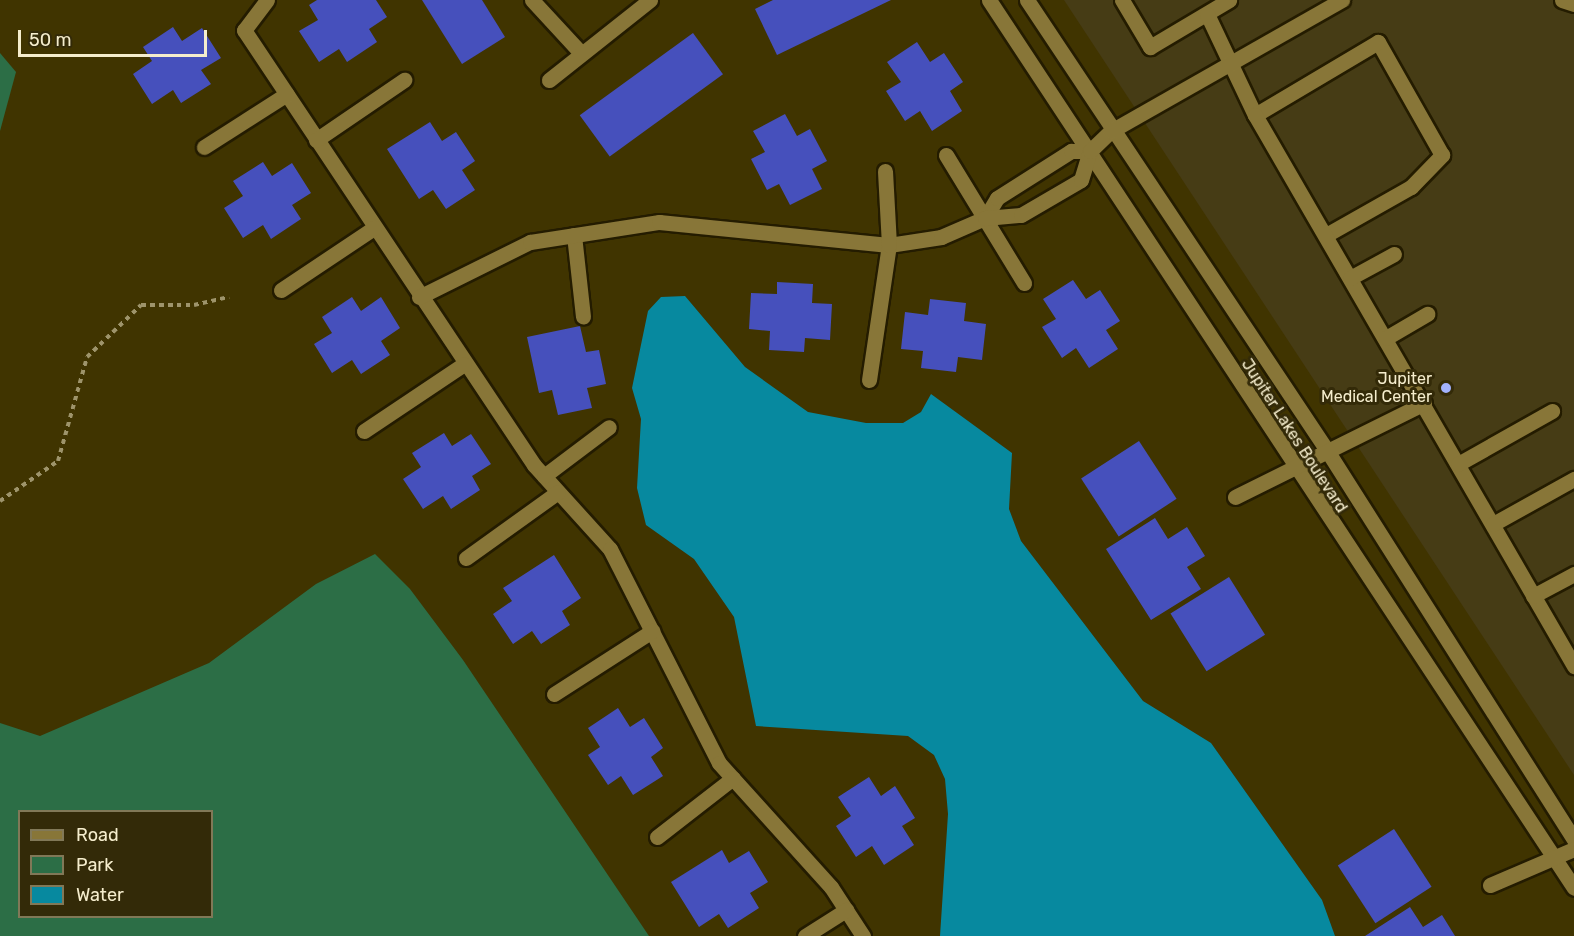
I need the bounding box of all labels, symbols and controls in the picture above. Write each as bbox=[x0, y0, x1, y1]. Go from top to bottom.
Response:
scale bar bbox=[21, 18, 210, 56]
text: 50 m bbox=[29, 29, 72, 51]
street label: Jupiter Lakes Boulevard bbox=[1237, 355, 1351, 517]
place label: Jupiter Medical Center bbox=[1321, 369, 1432, 407]
marker: Jupiter Medical Center bbox=[1437, 379, 1455, 397]
legend bbox=[18, 810, 213, 918]
text: Road bbox=[76, 824, 119, 846]
text: Park bbox=[76, 854, 113, 876]
text: Water bbox=[76, 884, 124, 906]

